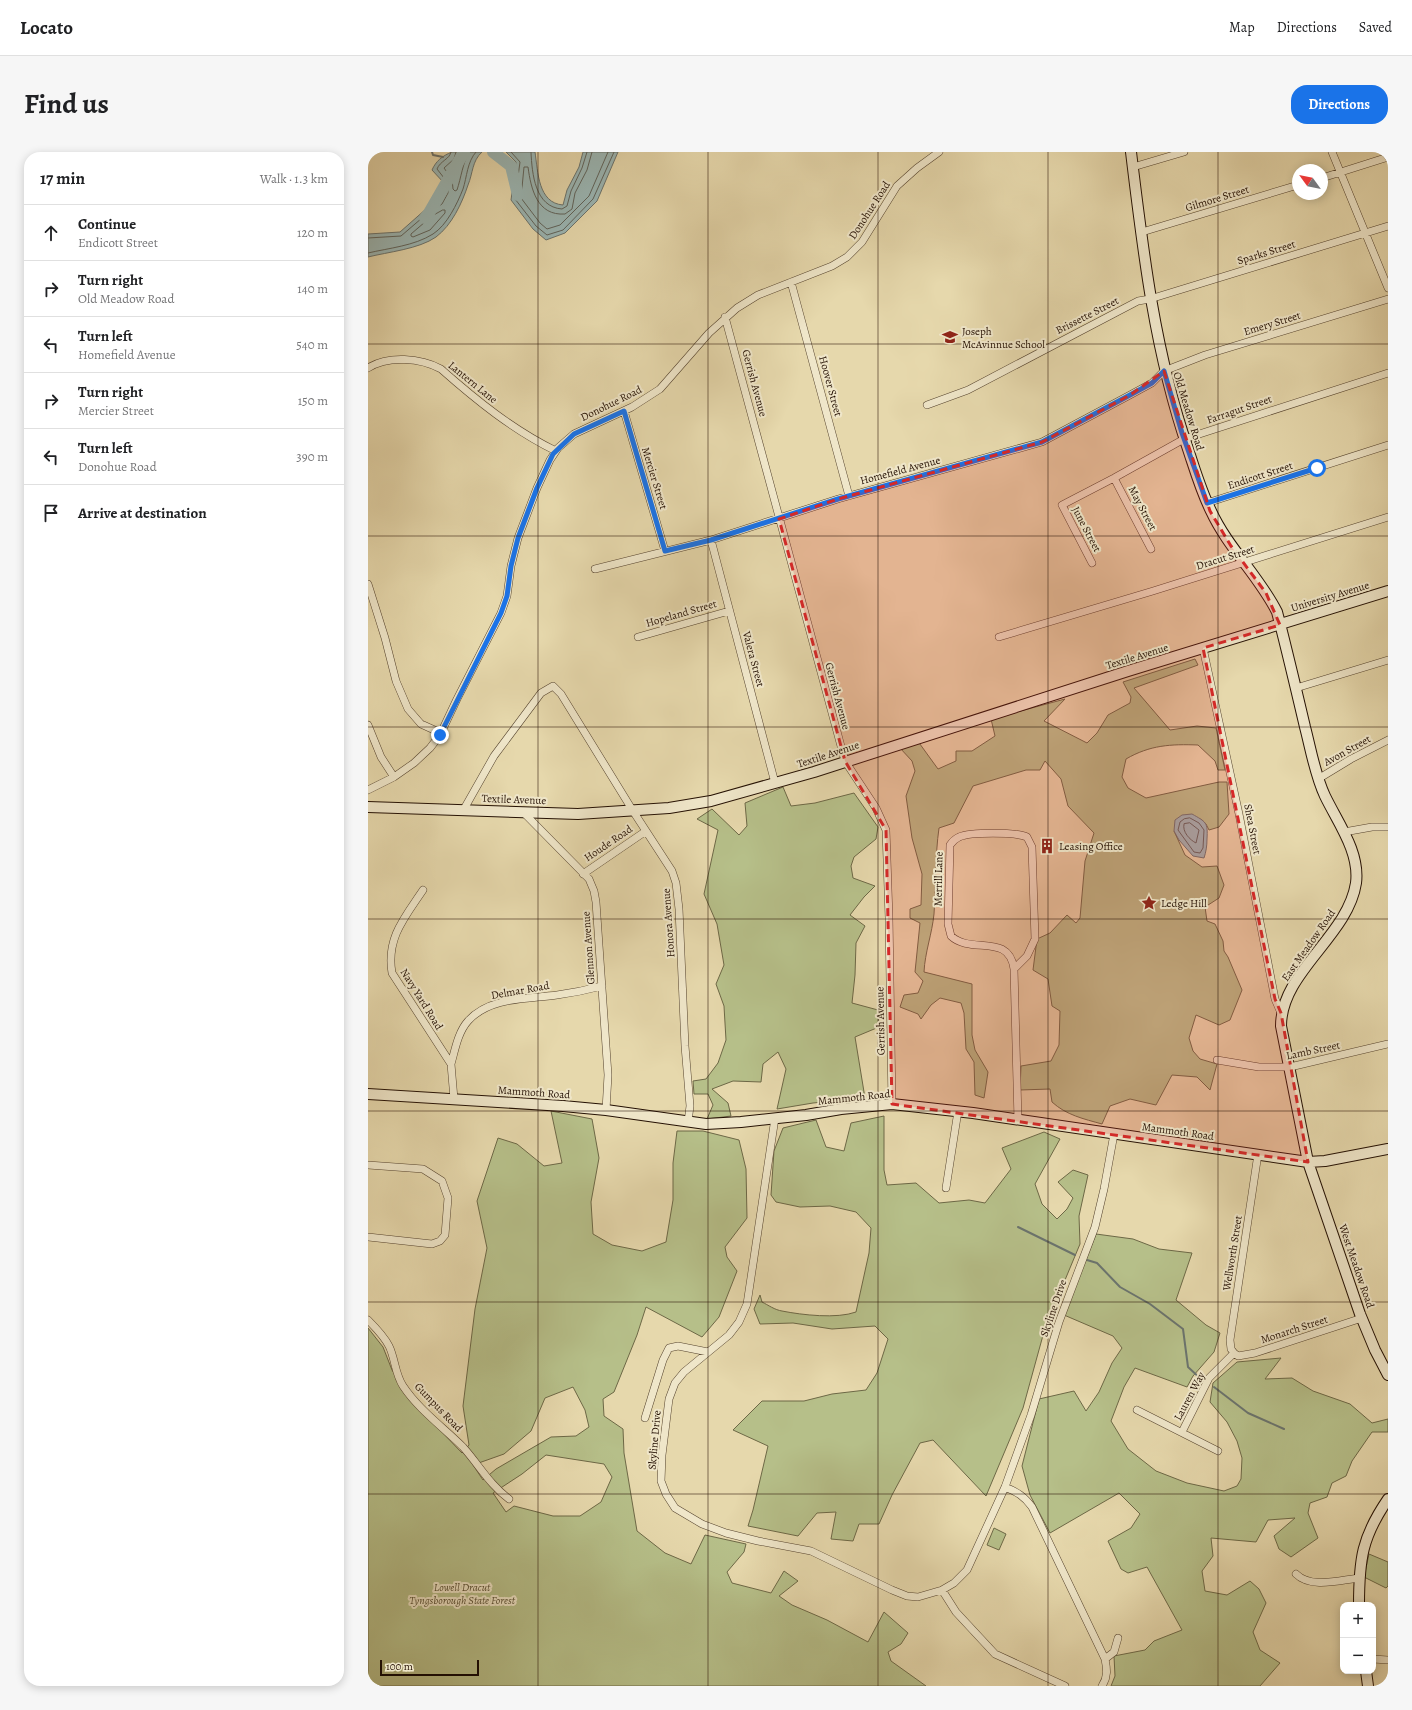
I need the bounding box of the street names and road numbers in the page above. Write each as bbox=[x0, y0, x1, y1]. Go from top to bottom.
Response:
street label: Donohue Road bbox=[845, 178, 894, 242]
street label: Gilmore Street bbox=[1183, 182, 1251, 215]
street label: Sparks Street bbox=[1235, 236, 1297, 268]
street label: Brissette Street bbox=[1053, 293, 1122, 338]
street label: Emery Street bbox=[1242, 308, 1303, 339]
street label: Gerrish Avenue bbox=[738, 348, 771, 418]
street label: Hoover Street bbox=[815, 354, 846, 418]
street label: Lantern Lane bbox=[445, 358, 501, 407]
street label: Old Meadow Road bbox=[1169, 370, 1208, 452]
street label: Donohue Road bbox=[578, 382, 644, 425]
street label: Farragut Street bbox=[1205, 391, 1274, 428]
street label: Mercier Street bbox=[638, 445, 671, 511]
street label: Homefield Avenue bbox=[858, 453, 942, 488]
street label: Endicott Street bbox=[1226, 458, 1295, 493]
street label: May Street bbox=[1125, 483, 1161, 533]
street label: June Street bbox=[1068, 504, 1105, 555]
street label: Dracut Street bbox=[1194, 541, 1257, 573]
street label: University Avenue bbox=[1289, 577, 1371, 616]
street label: Hopeland Street bbox=[644, 596, 719, 631]
street label: Valera Street bbox=[739, 629, 768, 689]
street label: Textile Avenue bbox=[1104, 640, 1170, 673]
street label: Gerrish Avenue bbox=[821, 661, 854, 731]
street label: Avon Street bbox=[1320, 731, 1374, 770]
street label: Textile Avenue bbox=[795, 737, 861, 772]
street label: Textile Avenue bbox=[481, 791, 547, 808]
street label: Shea Street bbox=[1240, 803, 1265, 856]
street label: Houde Road bbox=[581, 822, 636, 865]
street label: Merrill Lane bbox=[931, 851, 946, 907]
street label: Honora Avenue bbox=[659, 888, 678, 958]
street label: East Meadow Road bbox=[1278, 906, 1339, 984]
street label: Glennon Avenue bbox=[578, 911, 599, 985]
street label: Navy Yard Road bbox=[397, 966, 447, 1033]
street label: Delmar Road bbox=[490, 978, 550, 1003]
street label: Gerrish Avenue bbox=[872, 986, 889, 1056]
street label: Lamb Street bbox=[1285, 1037, 1342, 1064]
street label: Mammoth Road bbox=[497, 1082, 571, 1103]
street label: Mammoth Road bbox=[817, 1086, 891, 1109]
street label: Mammoth Road bbox=[1141, 1119, 1215, 1144]
street label: Wellworth Street bbox=[1219, 1214, 1246, 1293]
street label: West Meadow Road bbox=[1335, 1221, 1378, 1310]
street label: Skyline Drive bbox=[1037, 1277, 1070, 1339]
street label: Monarch Street bbox=[1259, 1311, 1330, 1347]
street label: Lauren Way bbox=[1170, 1369, 1209, 1423]
street label: Gumpus Road bbox=[411, 1379, 466, 1435]
street label: Skyline Drive bbox=[644, 1410, 665, 1470]

